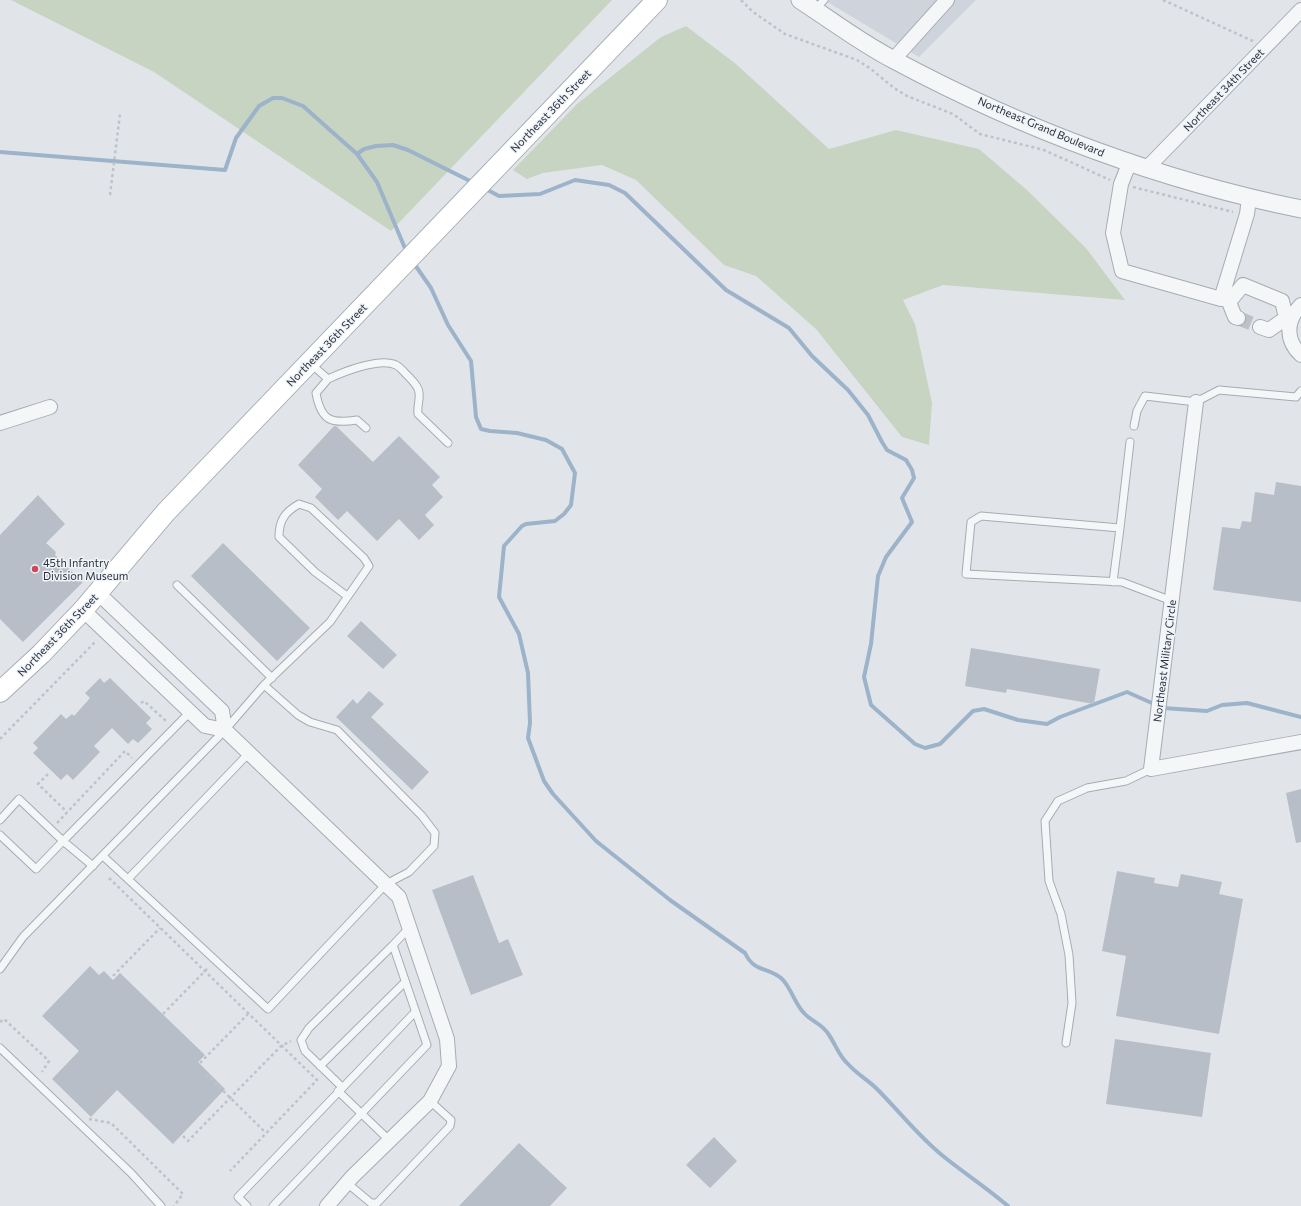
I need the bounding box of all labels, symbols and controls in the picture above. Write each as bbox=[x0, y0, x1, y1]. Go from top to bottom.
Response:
street label: Northeast 34th Street bbox=[1181, 46, 1267, 134]
street label: Northeast 36th Street bbox=[508, 67, 594, 155]
street label: Northeast Grand Boulevard bbox=[976, 94, 1106, 160]
street label: Northeast 36th Street bbox=[284, 301, 370, 389]
place label: 45th Infantry Division Museum bbox=[43, 556, 128, 582]
marker: 45th Infantry Division Museum bbox=[30, 564, 40, 574]
street label: Northeast 36th Street bbox=[15, 591, 101, 679]
street label: Northeast Military Circle bbox=[1151, 599, 1179, 723]

